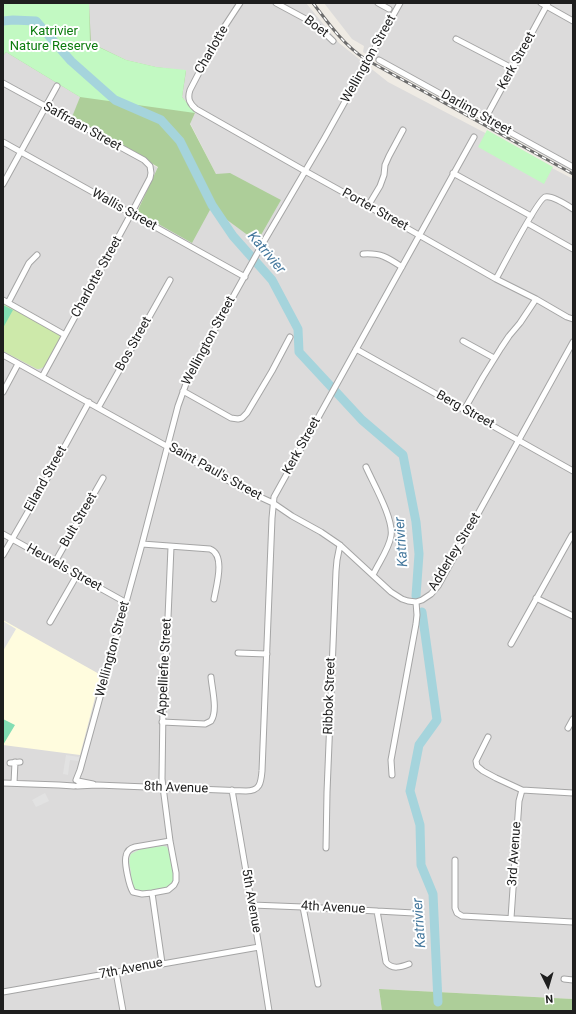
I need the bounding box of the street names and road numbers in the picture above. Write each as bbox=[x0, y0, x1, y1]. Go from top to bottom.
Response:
street label: Wellington Street bbox=[338, 12, 400, 106]
street label: Boet bbox=[301, 13, 331, 41]
street label: Charlotte bbox=[192, 23, 232, 77]
street label: Kerk Street bbox=[495, 29, 539, 93]
street label: Darling Street bbox=[438, 87, 514, 139]
street label: Saffraan Street bbox=[40, 99, 124, 155]
street label: Porter Street bbox=[339, 185, 411, 235]
street label: Wallis Street bbox=[89, 186, 159, 234]
street label: Charlotte Street bbox=[68, 234, 126, 320]
street label: Wellington Street bbox=[179, 294, 239, 388]
street label: Bos Street bbox=[113, 314, 155, 374]
street label: Berg Street bbox=[433, 388, 497, 432]
street label: Kerk Street bbox=[280, 414, 324, 478]
street label: Saint Paul's Street bbox=[166, 440, 264, 504]
street label: Eiland Street bbox=[22, 443, 70, 515]
street label: Bult Street bbox=[57, 490, 101, 550]
street label: Adderley Street bbox=[426, 510, 484, 594]
street label: Heuvels Street bbox=[24, 541, 104, 595]
street label: Wellington Street bbox=[93, 599, 133, 699]
street label: Appelliefie Street bbox=[155, 618, 175, 716]
street label: Ribbok Street bbox=[321, 657, 339, 735]
street label: 8th Avenue bbox=[144, 779, 208, 797]
street label: 3rd Avenue bbox=[505, 821, 525, 887]
street label: 5th Avenue bbox=[238, 868, 264, 934]
street label: 4th Avenue bbox=[300, 899, 366, 917]
street label: 7th Avenue bbox=[98, 955, 164, 983]

